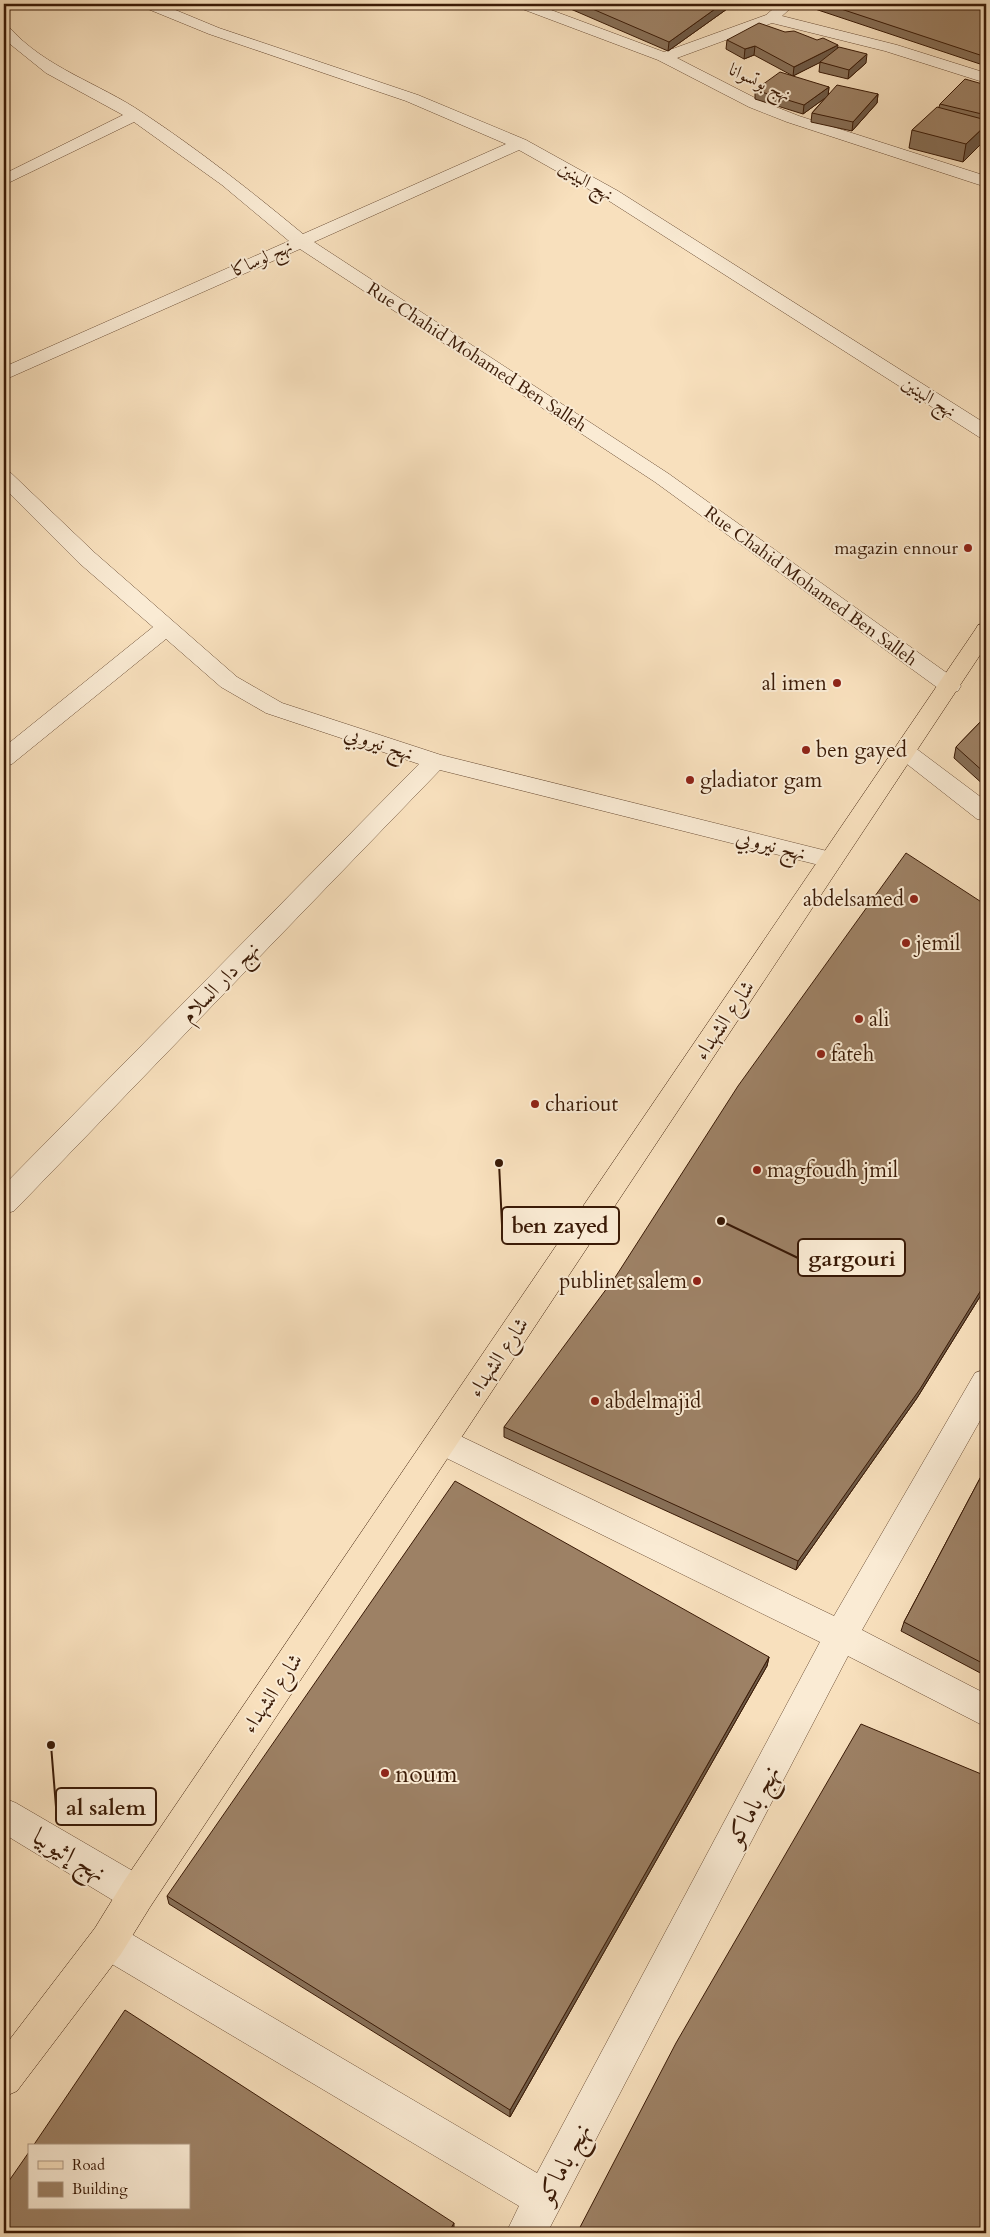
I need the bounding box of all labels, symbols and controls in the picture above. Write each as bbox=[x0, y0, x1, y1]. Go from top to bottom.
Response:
street label: نهج بوتسوانا bbox=[723, 57, 795, 110]
street label: نهج البينين bbox=[552, 156, 618, 210]
street label: نهج لوساكا bbox=[228, 234, 298, 286]
street label: Rue Chahid Mohamed Ben Salleh bbox=[362, 277, 592, 438]
street label: نهج البينين bbox=[895, 371, 961, 426]
street label: Rue Chahid Mohamed Ben Salleh bbox=[699, 501, 922, 672]
place label: magazin ennour bbox=[834, 536, 958, 561]
marker: magazin ennour bbox=[962, 542, 974, 554]
place label: al imen bbox=[762, 669, 827, 698]
marker: al imen bbox=[831, 677, 843, 689]
street label: نهج نيروبي bbox=[339, 719, 417, 772]
place label: ben gayed bbox=[816, 736, 907, 765]
marker: ben gayed bbox=[800, 744, 812, 756]
place label: gladiator gam bbox=[700, 766, 822, 795]
marker: gladiator gam bbox=[684, 774, 696, 786]
street label: نهج نيروبي bbox=[732, 823, 809, 872]
place label: abdelsamed bbox=[803, 885, 904, 914]
marker: abdelsamed bbox=[908, 893, 920, 905]
place label: jemil bbox=[913, 929, 960, 958]
street label: نهج دار السلام bbox=[174, 935, 269, 1032]
marker: jemil bbox=[900, 937, 912, 949]
street label: شارع الشهداء bbox=[687, 975, 764, 1068]
place label: ali bbox=[869, 1005, 889, 1034]
marker: ali bbox=[853, 1013, 865, 1025]
place label: fateh bbox=[831, 1040, 875, 1069]
marker: fateh bbox=[815, 1048, 827, 1060]
place label: chariout bbox=[545, 1090, 619, 1119]
marker: chariout bbox=[529, 1098, 541, 1110]
place label: magfoudh jmil bbox=[767, 1156, 898, 1185]
marker: magfoudh jmil bbox=[751, 1164, 763, 1176]
callout: ben zayed bbox=[502, 1207, 619, 1244]
text: ben zayed bbox=[511, 1211, 609, 1241]
callout: gargouri bbox=[798, 1239, 905, 1276]
text: gargouri bbox=[808, 1244, 896, 1274]
place label: publinet salem bbox=[559, 1267, 687, 1296]
marker: publinet salem bbox=[691, 1275, 703, 1287]
street label: شارع الشهداء bbox=[461, 1312, 538, 1405]
place label: abdelmajid bbox=[605, 1387, 701, 1416]
marker: abdelmajid bbox=[589, 1395, 601, 1407]
street label: شارع الشهداء bbox=[235, 1648, 312, 1741]
place label: noum bbox=[395, 1757, 458, 1791]
street label: نهج باماكو bbox=[717, 1759, 793, 1856]
marker: noum bbox=[379, 1767, 391, 1779]
callout: al salem bbox=[56, 1788, 156, 1825]
text: al salem bbox=[66, 1793, 147, 1823]
street label: نهج إثيوبيا bbox=[24, 1820, 113, 1894]
street label: نهج باماكو bbox=[528, 2117, 604, 2214]
legend bbox=[28, 2144, 190, 2210]
text: Road bbox=[72, 2155, 105, 2175]
text: Building bbox=[72, 2179, 128, 2199]

